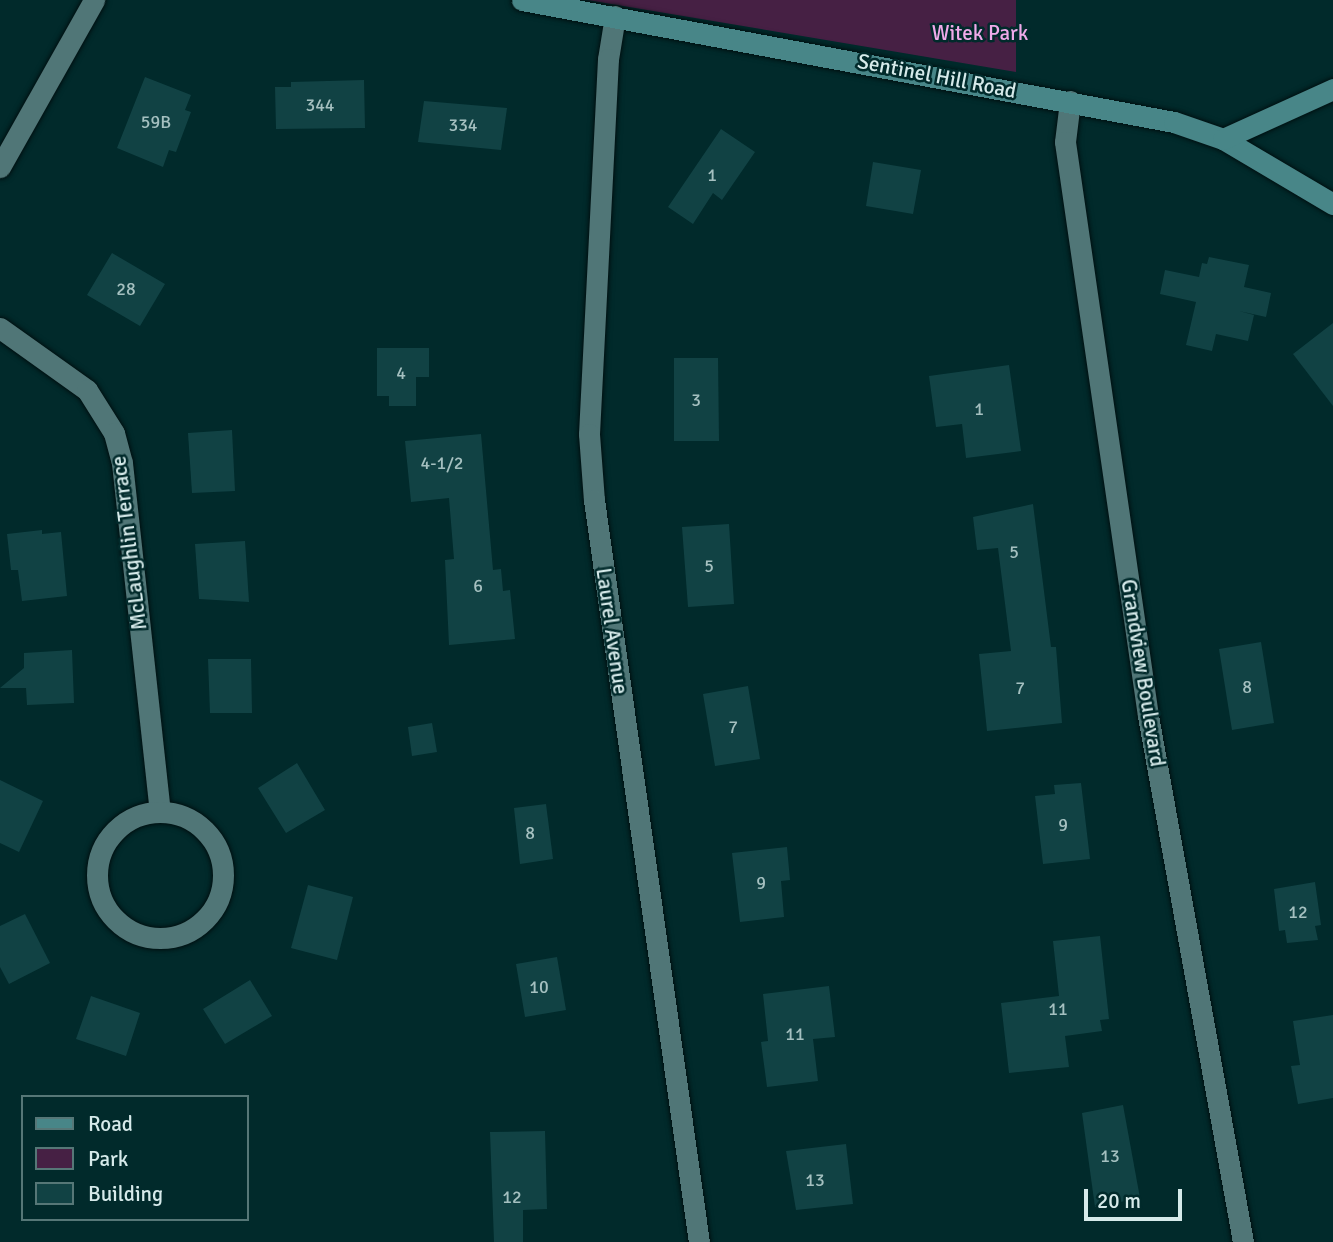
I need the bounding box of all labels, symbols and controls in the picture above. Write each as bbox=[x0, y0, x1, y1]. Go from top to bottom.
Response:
park label: Witek Park bbox=[932, 20, 1028, 46]
street label: Sentinel Hill Road bbox=[856, 48, 1018, 104]
house number: 344 bbox=[305, 94, 335, 116]
house number: 59B bbox=[141, 111, 171, 133]
house number: 334 bbox=[448, 114, 478, 136]
house number: 1 bbox=[707, 164, 717, 186]
house number: 28 bbox=[116, 278, 136, 300]
house number: 4 bbox=[396, 362, 406, 384]
house number: 3 bbox=[691, 389, 701, 411]
house number: 1 bbox=[974, 398, 984, 420]
house number: 4-1/2 bbox=[420, 452, 464, 474]
street label: McLaughlin Terrace bbox=[106, 454, 152, 632]
house number: 5 bbox=[1009, 541, 1019, 563]
house number: 5 bbox=[704, 555, 714, 577]
street label: Laurel Avenue bbox=[591, 566, 633, 696]
house number: 6 bbox=[473, 575, 483, 597]
street label: Grandview Boulevard bbox=[1116, 577, 1170, 769]
house number: 8 bbox=[1242, 676, 1252, 698]
house number: 7 bbox=[1015, 677, 1025, 699]
house number: 7 bbox=[728, 716, 738, 738]
house number: 9 bbox=[1058, 814, 1068, 836]
house number: 8 bbox=[525, 822, 535, 844]
house number: 9 bbox=[756, 872, 766, 894]
house number: 12 bbox=[1288, 901, 1308, 923]
house number: 10 bbox=[529, 976, 549, 998]
house number: 11 bbox=[1048, 998, 1068, 1020]
house number: 11 bbox=[785, 1023, 805, 1045]
legend bbox=[21, 1095, 248, 1221]
text: Road bbox=[88, 1111, 133, 1137]
house number: 13 bbox=[1100, 1145, 1120, 1167]
text: Park bbox=[88, 1146, 128, 1172]
house number: 13 bbox=[805, 1169, 825, 1191]
scale bar bbox=[1088, 1176, 1186, 1220]
text: Building bbox=[88, 1181, 163, 1207]
house number: 12 bbox=[502, 1186, 522, 1208]
text: 20 m bbox=[1097, 1188, 1141, 1214]

